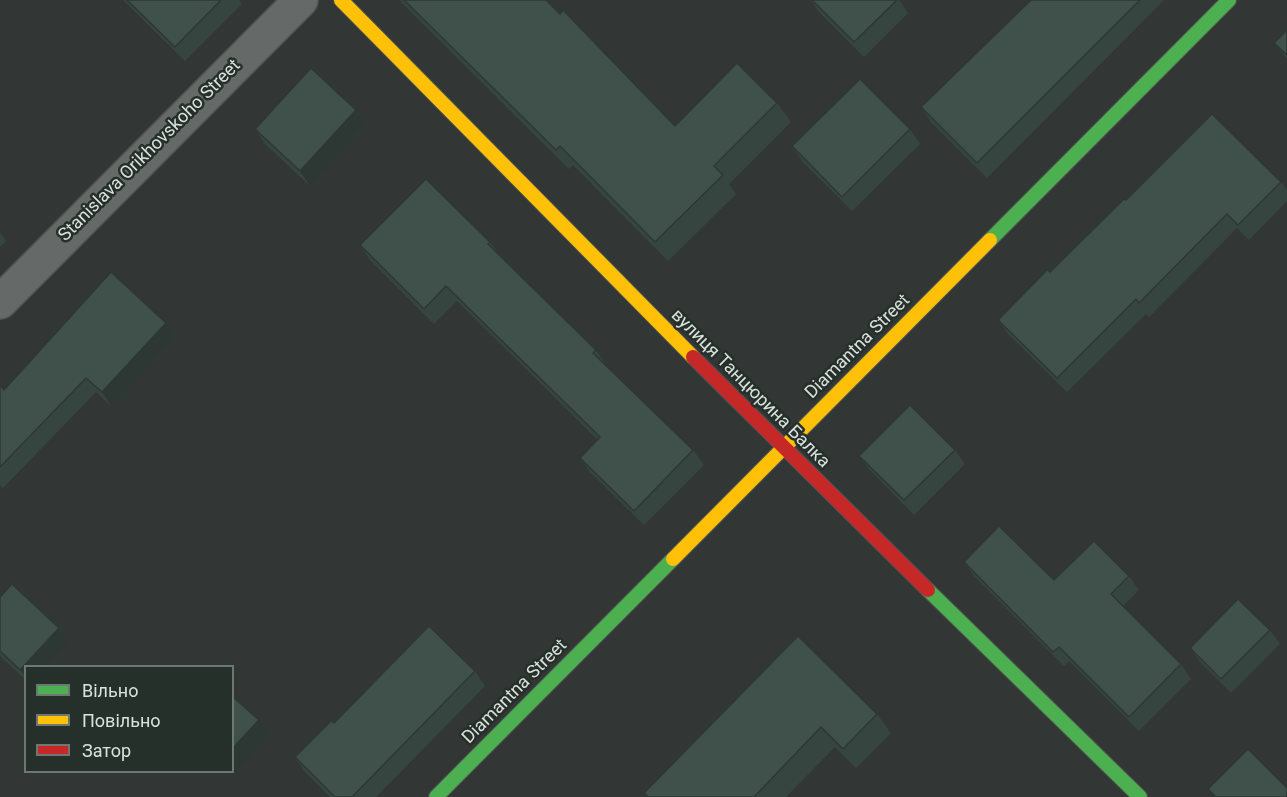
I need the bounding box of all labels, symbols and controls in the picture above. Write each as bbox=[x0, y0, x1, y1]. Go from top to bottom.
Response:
street label: Stanislava Orikhovskoho Street bbox=[55, 56, 245, 246]
street label: Diamantna Street bbox=[801, 290, 915, 404]
street label: вулиця Танцюрина Балка bbox=[666, 305, 834, 473]
street label: Diamantna Street bbox=[458, 635, 572, 749]
legend bbox=[24, 665, 234, 773]
text: Вільно bbox=[82, 680, 138, 701]
text: Повільно bbox=[82, 710, 161, 731]
text: Затор bbox=[82, 740, 131, 761]

